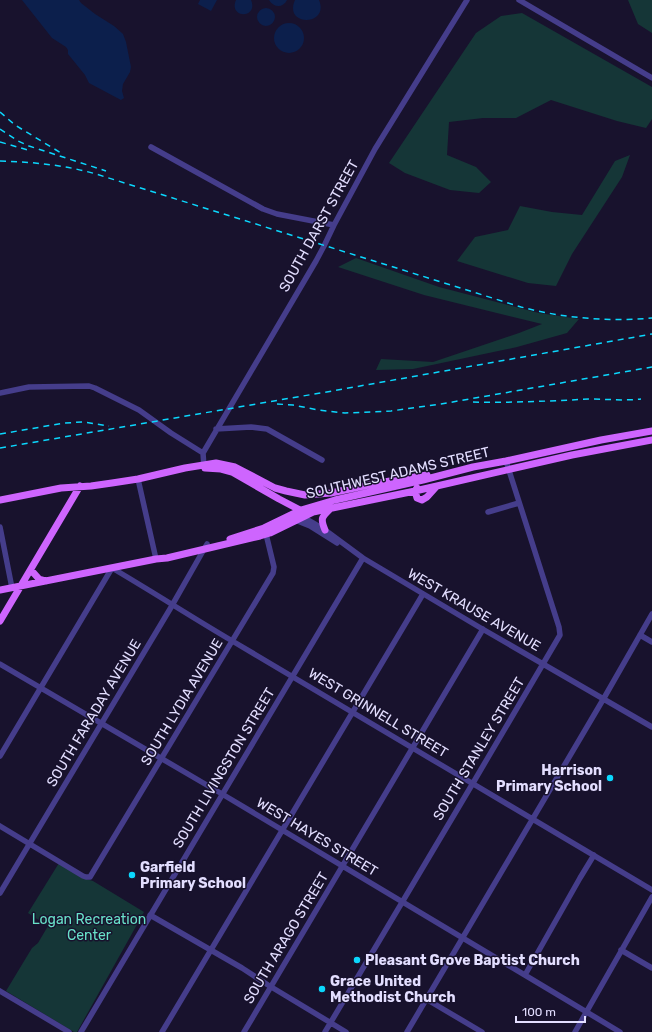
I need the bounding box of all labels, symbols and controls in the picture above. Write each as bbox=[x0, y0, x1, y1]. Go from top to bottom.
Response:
street label: SOUTH DARST STREET bbox=[276, 157, 362, 295]
street label: SOUTHWEST ADAMS STREET bbox=[305, 444, 491, 502]
street label: WEST KRAUSE AVENUE bbox=[404, 565, 544, 655]
street label: SOUTH FARADAY AVENUE bbox=[43, 636, 145, 790]
street label: SOUTH LYDIA AVENUE bbox=[137, 636, 227, 768]
street label: WEST GRINNELL STREET bbox=[305, 665, 451, 761]
street label: SOUTH STANLEY STREET bbox=[430, 674, 528, 824]
street label: SOUTH LIVINGSTON STREET bbox=[169, 685, 279, 851]
place label: Harrison Primary School bbox=[496, 762, 602, 795]
marker: Harrison Primary School bbox=[605, 773, 615, 783]
street label: WEST HAYES STREET bbox=[253, 794, 381, 880]
place label: Garfield Primary School bbox=[140, 859, 246, 892]
street label: SOUTH ARAGO STREET bbox=[240, 869, 332, 1007]
marker: Garfield Primary School bbox=[127, 870, 137, 880]
park label: Logan Recreation Center bbox=[32, 911, 146, 944]
place label: Pleasant Grove Baptist Church bbox=[365, 952, 580, 969]
marker: Pleasant Grove Baptist Church bbox=[352, 955, 362, 965]
place label: Grace United Methodist Church bbox=[330, 973, 456, 1006]
marker: Grace United Methodist Church bbox=[317, 984, 327, 994]
scale bar bbox=[516, 998, 585, 1024]
text: 100 m bbox=[522, 1005, 556, 1019]

